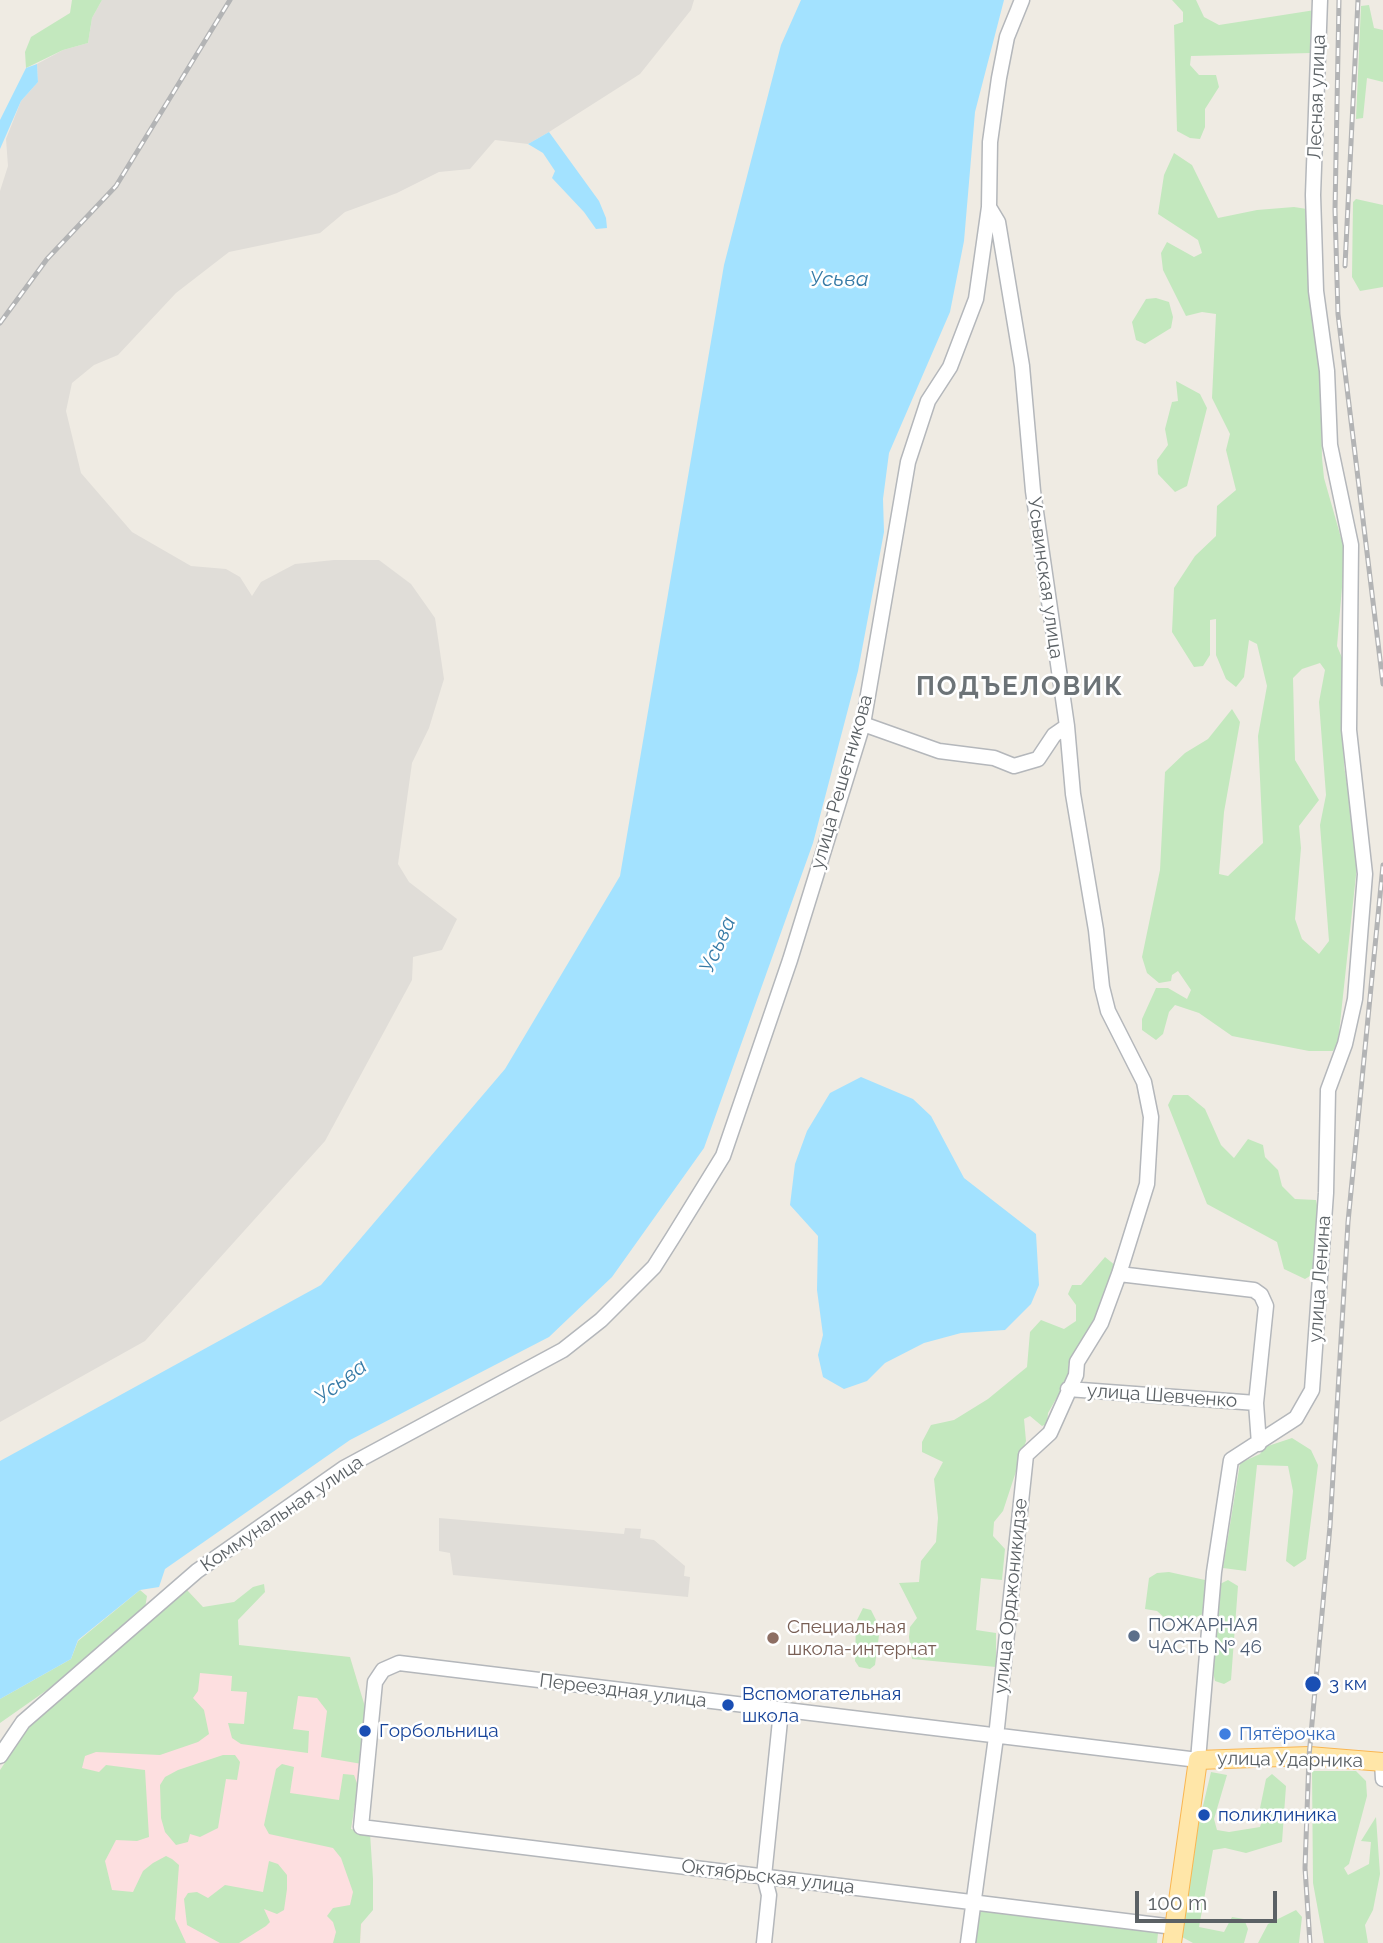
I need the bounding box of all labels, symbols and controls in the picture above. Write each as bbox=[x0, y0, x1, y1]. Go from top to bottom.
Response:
street label: Лесная улица bbox=[1303, 34, 1331, 160]
water label: Усьва bbox=[809, 267, 869, 293]
street label: Усьвинская улица bbox=[1022, 496, 1068, 660]
district label: ПОДЪЕЛОВИК bbox=[917, 671, 1123, 703]
street label: улица Решетникова bbox=[806, 692, 878, 872]
water label: Усьва bbox=[694, 913, 742, 977]
street label: улица Ленина bbox=[1304, 1215, 1336, 1343]
water label: Усьва bbox=[310, 1354, 372, 1410]
street label: улица Шевченко bbox=[1086, 1379, 1238, 1413]
street label: Коммунальная улица bbox=[196, 1451, 368, 1577]
street label: улица Орджоникидзе bbox=[989, 1497, 1033, 1695]
place label: ПОЖАРНАЯ ЧАСТЬ № 46 bbox=[1148, 1614, 1262, 1658]
place label: Специальная школа-интернат bbox=[787, 1616, 937, 1660]
marker: ПОЖАРНАЯ ЧАСТЬ № 46 bbox=[1126, 1628, 1142, 1644]
marker: Специальная школа-интернат bbox=[765, 1630, 781, 1646]
street label: Переездная улица bbox=[538, 1669, 708, 1713]
place label: 3 км bbox=[1329, 1673, 1367, 1695]
marker: 3 км bbox=[1303, 1674, 1323, 1694]
place label: Вспомогательная школа bbox=[742, 1683, 901, 1727]
marker: Вспомогательная школа bbox=[720, 1697, 736, 1713]
place label: Горбольница bbox=[379, 1720, 498, 1742]
marker: Горбольница bbox=[357, 1723, 373, 1739]
place label: Пятёрочка bbox=[1239, 1723, 1336, 1745]
marker: Пятёрочка bbox=[1217, 1726, 1233, 1742]
street label: улица Ударника bbox=[1217, 1747, 1363, 1773]
place label: поликлиника bbox=[1218, 1804, 1337, 1826]
marker: поликлиника bbox=[1196, 1807, 1212, 1823]
street label: Октябрьская улица bbox=[680, 1855, 856, 1899]
scale bar bbox=[1138, 1876, 1280, 1920]
text: 100 m bbox=[1148, 1890, 1207, 1915]

